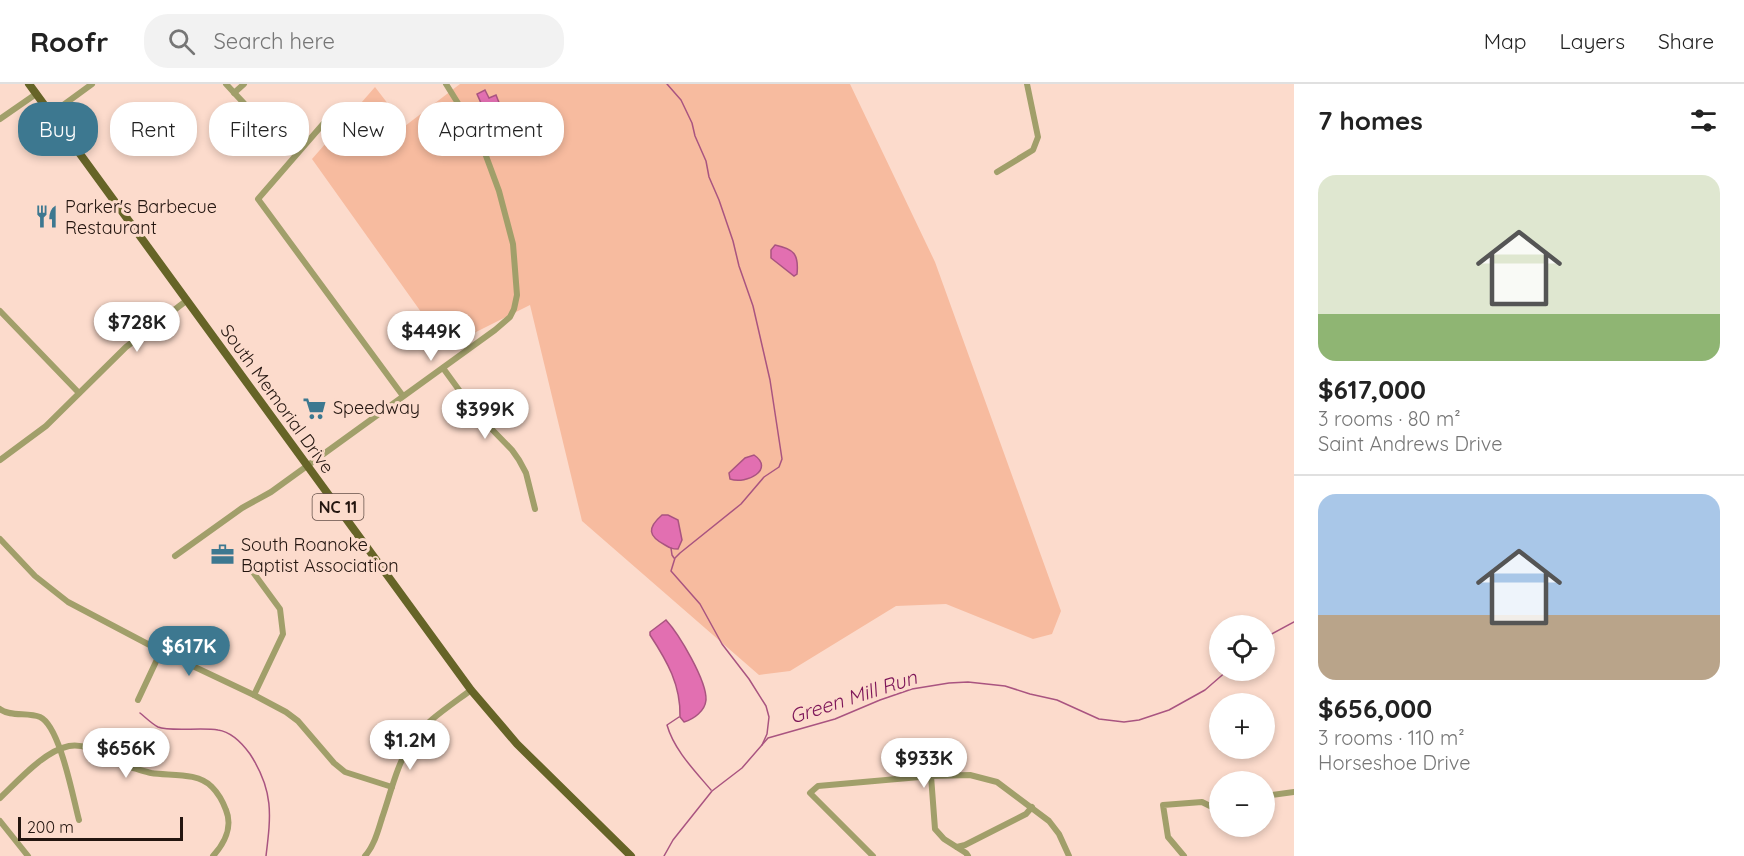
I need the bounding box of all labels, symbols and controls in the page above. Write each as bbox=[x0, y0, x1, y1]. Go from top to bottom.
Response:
search box bbox=[144, 14, 564, 68]
text: Roofr bbox=[30, 24, 108, 59]
icon: search bbox=[165, 25, 198, 58]
text: Search here bbox=[213, 27, 335, 55]
text: Map bbox=[1484, 28, 1527, 54]
text: Layers bbox=[1560, 28, 1625, 54]
text: Share bbox=[1658, 28, 1714, 54]
chip: Buy bbox=[18, 102, 98, 156]
chip: Rent bbox=[110, 102, 197, 156]
chip: Filters bbox=[209, 102, 309, 156]
chip: New bbox=[321, 102, 406, 156]
chip: Apartment bbox=[418, 102, 564, 156]
text: 7 homes bbox=[1318, 104, 1423, 137]
icon: filters bbox=[1687, 104, 1720, 137]
place label: Parker's Barbecue Restaurant bbox=[65, 195, 217, 239]
restaurant icon: Parker's Barbecue Restaurant bbox=[34, 204, 60, 230]
icon: home bbox=[1465, 214, 1573, 322]
pin: $728K bbox=[95, 302, 179, 353]
text: $728K bbox=[108, 309, 166, 334]
pin: $449K bbox=[389, 311, 473, 362]
text: $449K bbox=[401, 318, 461, 343]
street label: South Memorial Drive bbox=[216, 320, 339, 478]
text: $617,000 bbox=[1318, 373, 1426, 406]
pin: $399K bbox=[443, 389, 527, 440]
supermarket icon: Speedway bbox=[302, 395, 328, 421]
place label: Speedway bbox=[333, 396, 420, 419]
text: $399K bbox=[456, 396, 514, 421]
text: 3 rooms · 80 m² bbox=[1318, 406, 1461, 431]
text: Saint Andrews Drive bbox=[1318, 431, 1503, 456]
road number: NC 11 bbox=[312, 494, 364, 520]
place label: South Roanoke Baptist Association bbox=[241, 533, 399, 577]
icon: home bbox=[1465, 533, 1573, 641]
office icon: South Roanoke Baptist Association bbox=[210, 542, 236, 568]
map controls bbox=[1209, 615, 1275, 837]
button: locate bbox=[1209, 615, 1275, 681]
pin: $617K bbox=[147, 626, 231, 677]
text: $617K bbox=[162, 633, 216, 658]
water label: Green Mill Run bbox=[786, 664, 920, 729]
text: $656,000 bbox=[1318, 692, 1432, 725]
button: + bbox=[1209, 693, 1275, 759]
pin: $1.2M bbox=[368, 720, 452, 771]
text: 3 rooms · 110 m² bbox=[1318, 725, 1465, 750]
text: $1.2M bbox=[384, 727, 436, 752]
pin: $656K bbox=[84, 728, 168, 779]
text: $656K bbox=[97, 735, 155, 760]
pin: $933K bbox=[882, 738, 966, 789]
text: $933K bbox=[895, 745, 953, 770]
text: Horseshoe Drive bbox=[1318, 750, 1471, 775]
button: − bbox=[1209, 771, 1275, 837]
scale bar bbox=[18, 814, 183, 842]
text: 200 m bbox=[27, 817, 74, 837]

